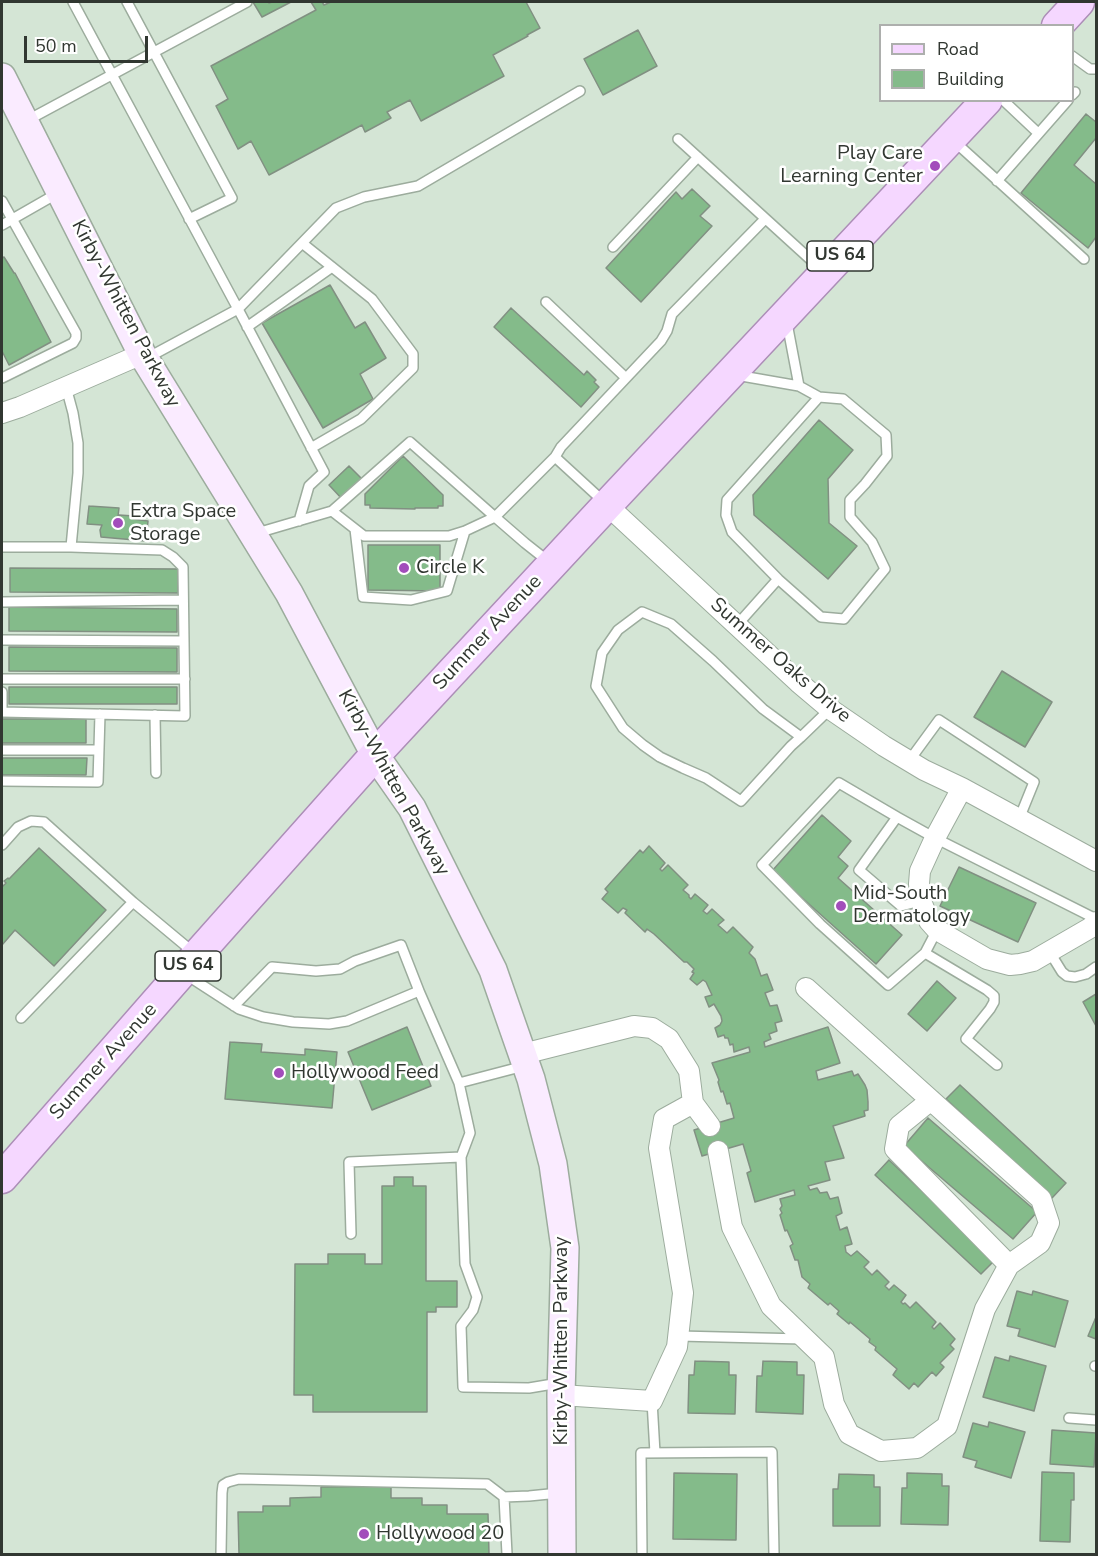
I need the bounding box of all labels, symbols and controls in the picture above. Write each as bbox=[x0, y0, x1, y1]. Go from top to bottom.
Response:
scale bar bbox=[27, 24, 152, 62]
legend bbox=[879, 24, 1074, 102]
text: 50 m bbox=[35, 34, 77, 58]
text: Road bbox=[937, 37, 979, 61]
text: Building bbox=[937, 67, 1004, 91]
place label: Play Care Learning Center bbox=[780, 142, 923, 189]
marker: Play Care Learning Center bbox=[928, 159, 942, 173]
street label: Kirby-Whitten Parkway bbox=[65, 216, 185, 412]
road number: US 64 bbox=[807, 241, 873, 271]
place label: Extra Space Storage bbox=[130, 500, 236, 547]
marker: Extra Space Storage bbox=[111, 516, 125, 530]
place label: Circle K bbox=[416, 556, 484, 580]
marker: Circle K bbox=[397, 561, 411, 575]
street label: Summer Avenue bbox=[428, 570, 548, 696]
street label: Summer Oaks Drive bbox=[705, 593, 855, 729]
street label: Kirby-Whitten Parkway bbox=[332, 686, 454, 880]
place label: Mid-South Dermatology bbox=[853, 882, 970, 929]
marker: Mid-South Dermatology bbox=[834, 899, 848, 913]
road number: US 64 bbox=[155, 951, 221, 981]
street label: Summer Avenue bbox=[45, 999, 163, 1125]
place label: Hollywood Feed bbox=[291, 1061, 439, 1085]
marker: Hollywood Feed bbox=[272, 1066, 286, 1080]
street label: Kirby-Whitten Parkway bbox=[550, 1236, 574, 1446]
place label: Hollywood 20 bbox=[376, 1522, 504, 1546]
marker: Hollywood 20 bbox=[357, 1527, 371, 1541]

